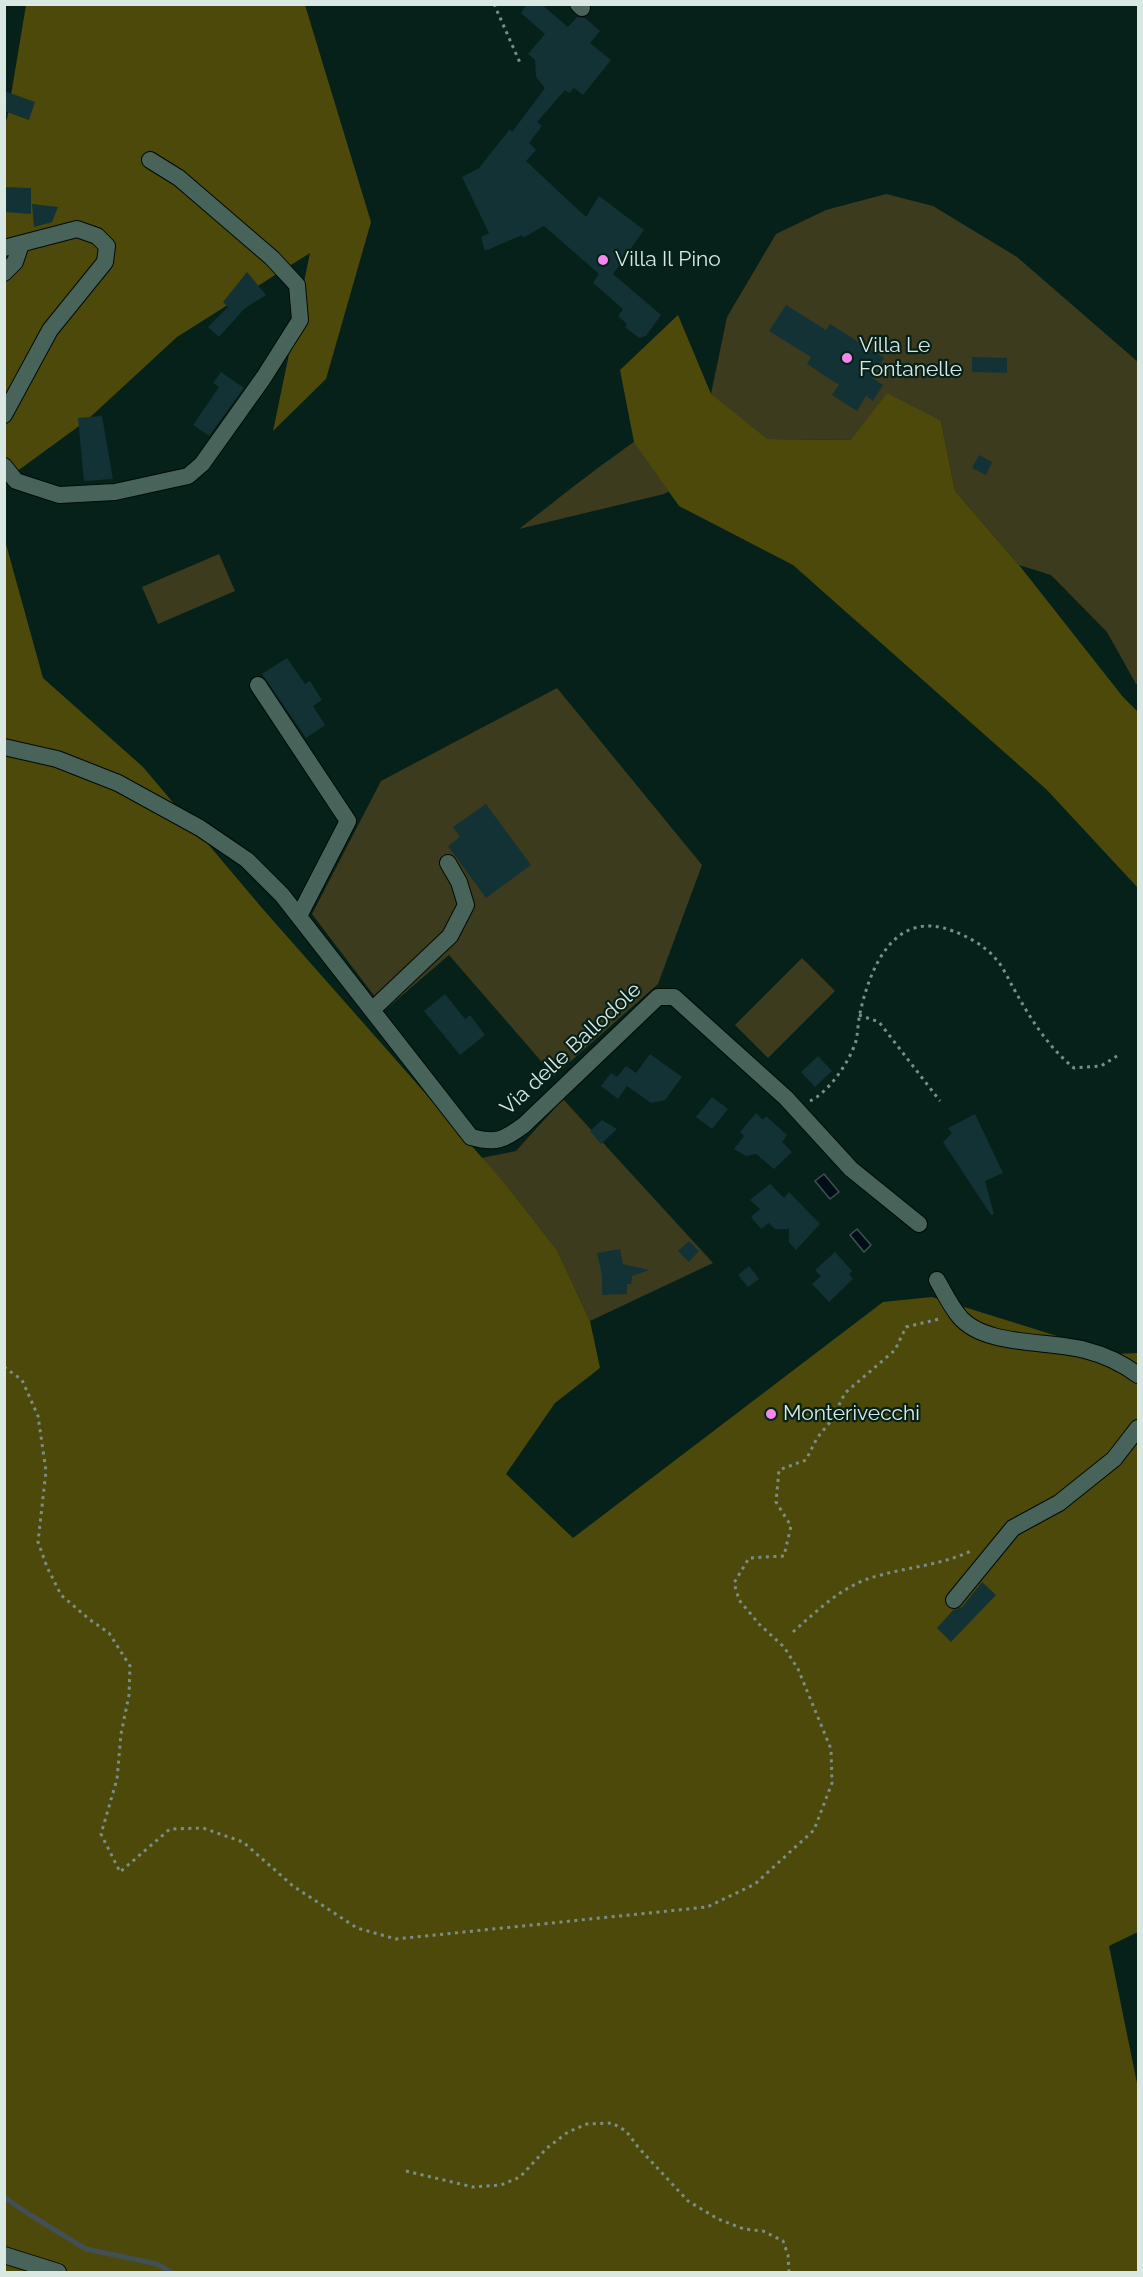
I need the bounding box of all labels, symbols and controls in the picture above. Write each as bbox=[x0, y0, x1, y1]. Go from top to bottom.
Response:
place label: Villa Il Pino bbox=[615, 247, 721, 273]
marker: Villa Il Pino bbox=[596, 253, 610, 267]
place label: Villa Le Fontanelle bbox=[859, 333, 962, 383]
marker: Villa Le Fontanelle bbox=[840, 351, 854, 365]
street label: Via delle Ballodole bbox=[495, 977, 647, 1121]
place label: Monterivecchi bbox=[783, 1401, 920, 1427]
marker: Monterivecchi bbox=[764, 1407, 778, 1421]

